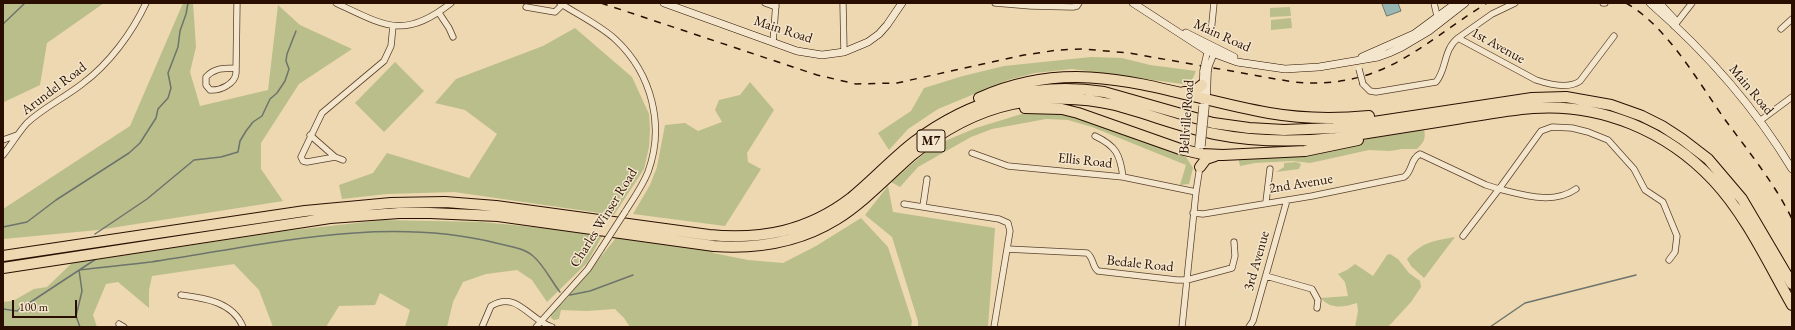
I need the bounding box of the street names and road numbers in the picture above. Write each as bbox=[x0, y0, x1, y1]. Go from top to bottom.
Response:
street label: Main Road bbox=[751, 13, 815, 47]
street label: Main Road bbox=[1191, 16, 1253, 56]
street label: 1st Avenue bbox=[1468, 24, 1528, 68]
street label: Arundel Road bbox=[18, 59, 90, 119]
street label: Main Road bbox=[1725, 61, 1777, 119]
street label: Bellville Road bbox=[1176, 79, 1198, 155]
road number: M7 bbox=[917, 130, 945, 152]
street label: Ellis Road bbox=[1057, 150, 1113, 172]
street label: Charles Winser Road bbox=[567, 165, 641, 271]
street label: 2nd Avenue bbox=[1268, 171, 1334, 197]
street label: 3rd Avenue bbox=[1240, 229, 1274, 293]
street label: Bedale Road bbox=[1106, 252, 1174, 276]

